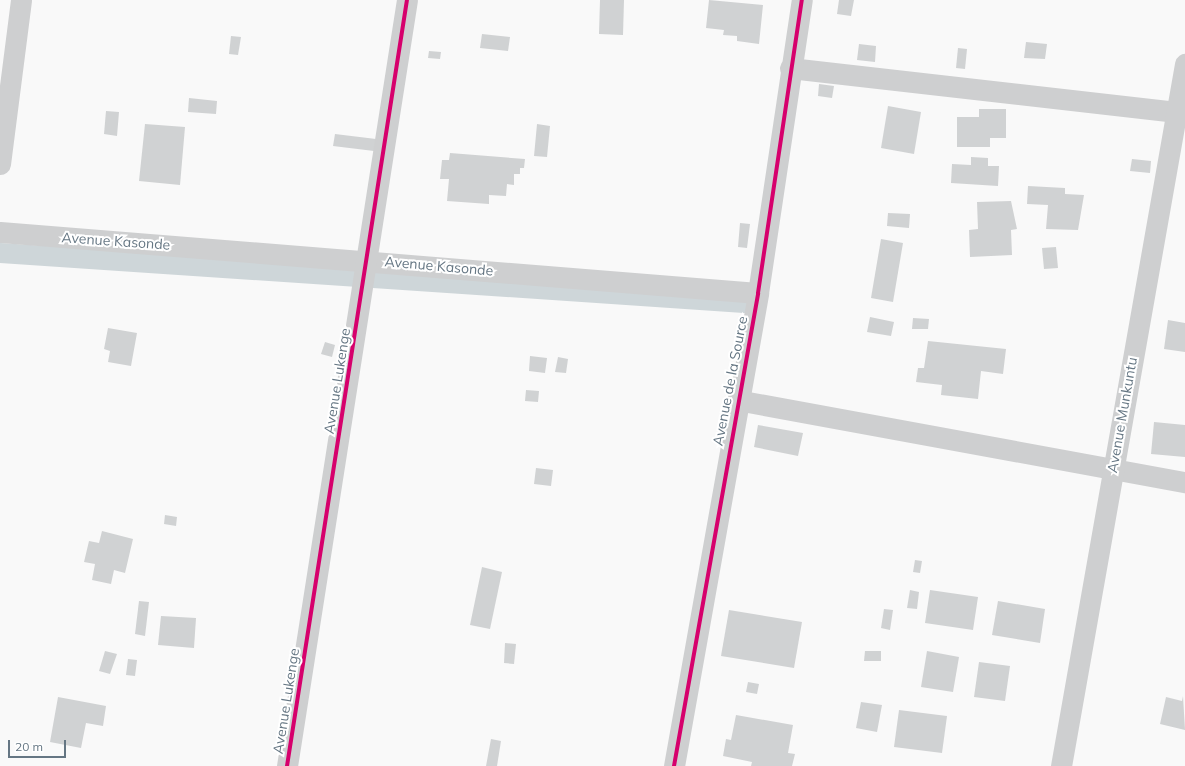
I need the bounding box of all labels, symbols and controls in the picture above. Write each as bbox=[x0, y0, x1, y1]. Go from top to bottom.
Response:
street label: Avenue Kasonde bbox=[61, 229, 171, 253]
street label: Avenue Kasonde bbox=[384, 253, 494, 279]
street label: Avenue de la Source bbox=[709, 315, 751, 447]
street label: Avenue Lukenge bbox=[320, 327, 354, 435]
street label: Avenue Munkuntu bbox=[1104, 356, 1140, 474]
street label: Avenue Lukenge bbox=[269, 647, 303, 755]
scale bar bbox=[10, 732, 68, 758]
text: 20 m bbox=[15, 739, 43, 754]

